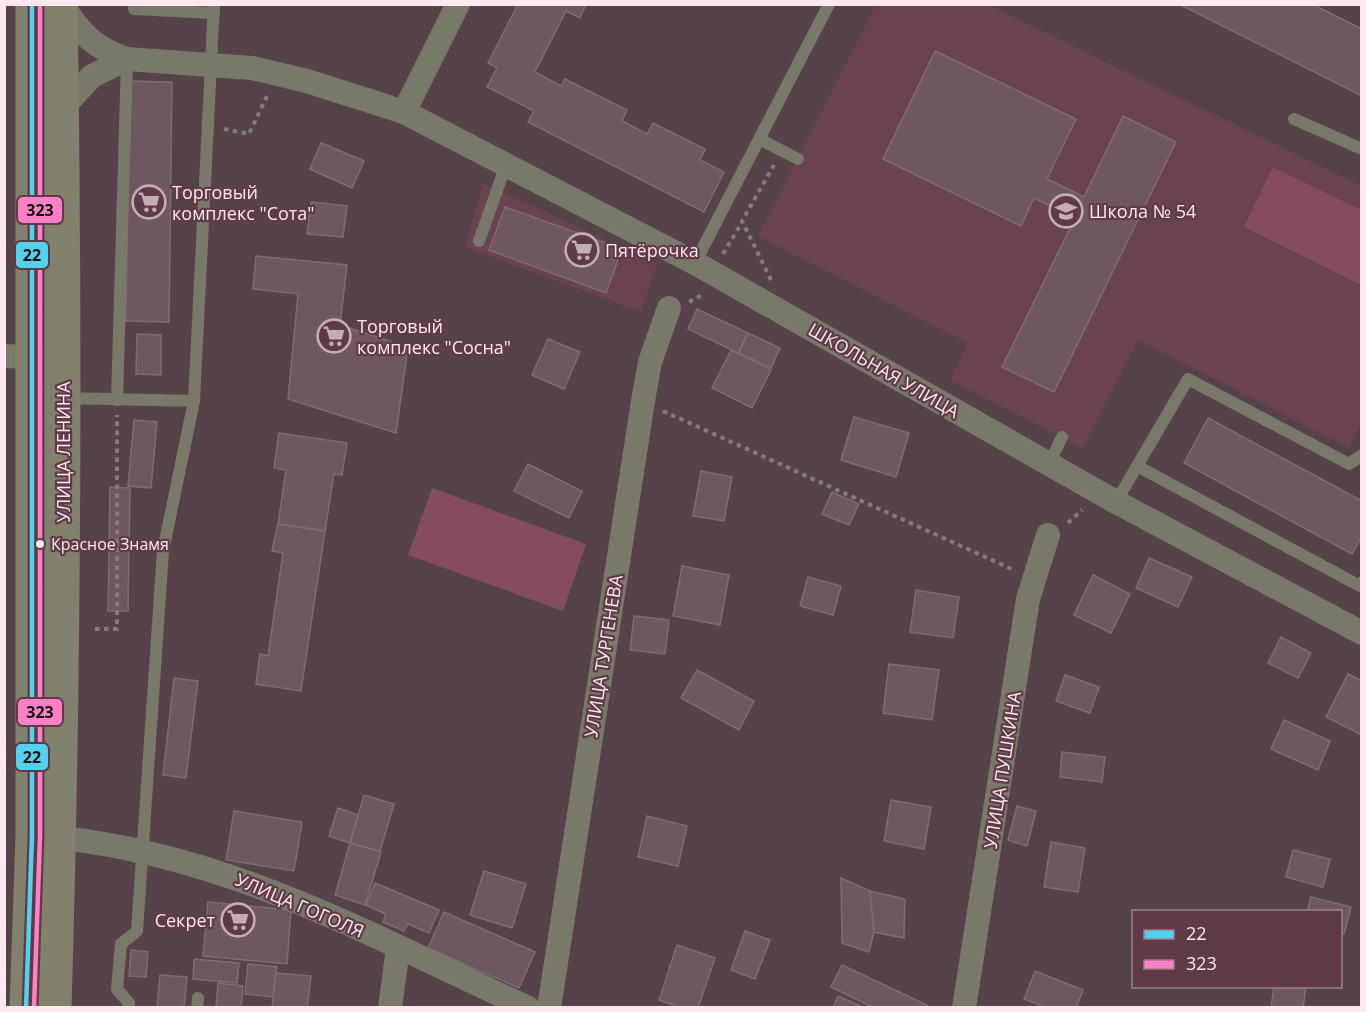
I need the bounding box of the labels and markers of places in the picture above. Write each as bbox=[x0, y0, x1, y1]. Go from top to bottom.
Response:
place label: Торговый комплекс "Сота" bbox=[172, 180, 314, 225]
supermarket icon: Торговый комплекс "Сота" bbox=[131, 184, 167, 220]
school or university icon: Школа № 54 bbox=[1048, 193, 1084, 229]
place label: Школа № 54 bbox=[1089, 199, 1196, 223]
supermarket icon: Пятёрочка bbox=[564, 232, 600, 268]
place label: Пятёрочка bbox=[605, 238, 699, 262]
place label: Торговый комплекс "Сосна" bbox=[357, 314, 511, 359]
supermarket icon: Торговый комплекс "Сосна" bbox=[316, 318, 352, 354]
place label: Красное Знамя bbox=[51, 533, 169, 555]
marker: Красное Знамя bbox=[34, 538, 46, 550]
supermarket icon: Секрет bbox=[220, 902, 256, 938]
place label: Секрет bbox=[155, 908, 216, 932]

